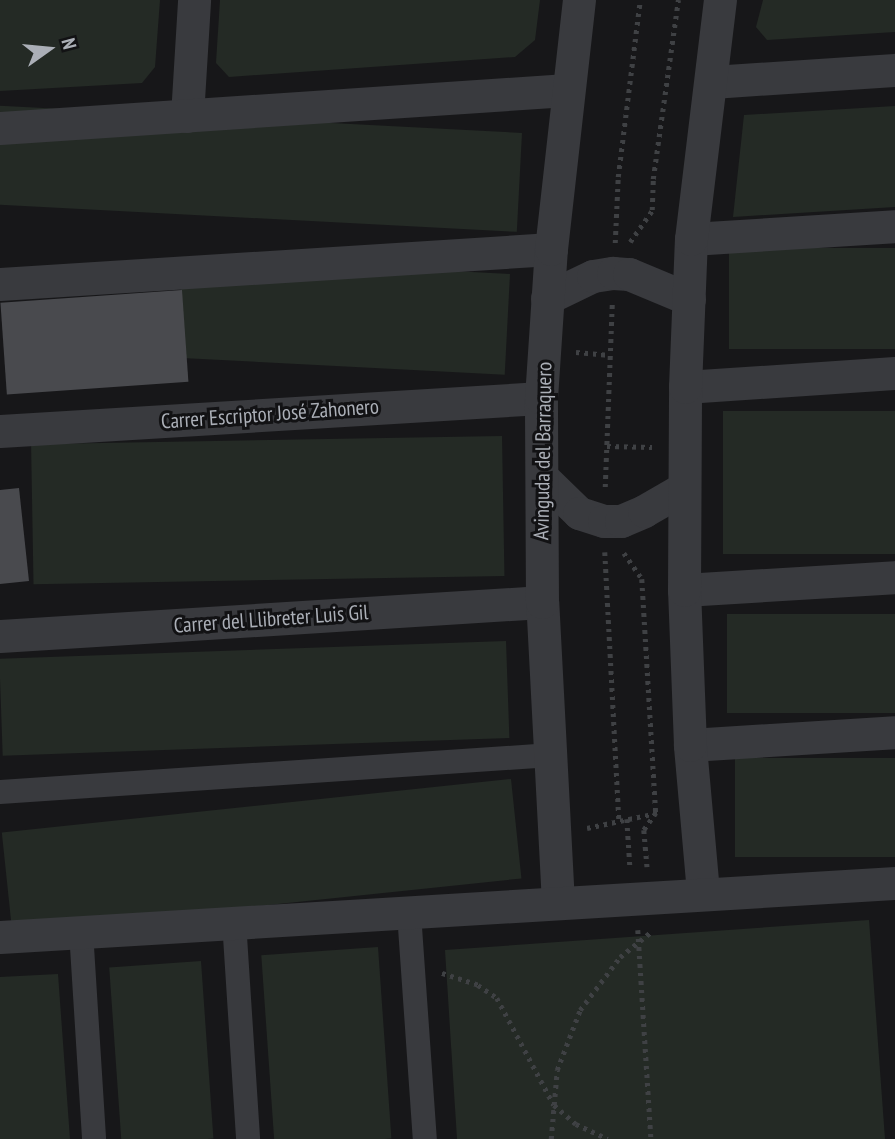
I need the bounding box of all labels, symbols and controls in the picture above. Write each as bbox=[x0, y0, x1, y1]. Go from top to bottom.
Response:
north arrow bbox=[14, 14, 84, 84]
text: N bbox=[56, 35, 82, 52]
street label: Avinguda del Barraquero bbox=[529, 362, 557, 540]
street label: Carrer Escriptor José Zahonero bbox=[160, 394, 380, 434]
street label: Carrer del Llibreter Luis Gil bbox=[173, 600, 369, 638]

